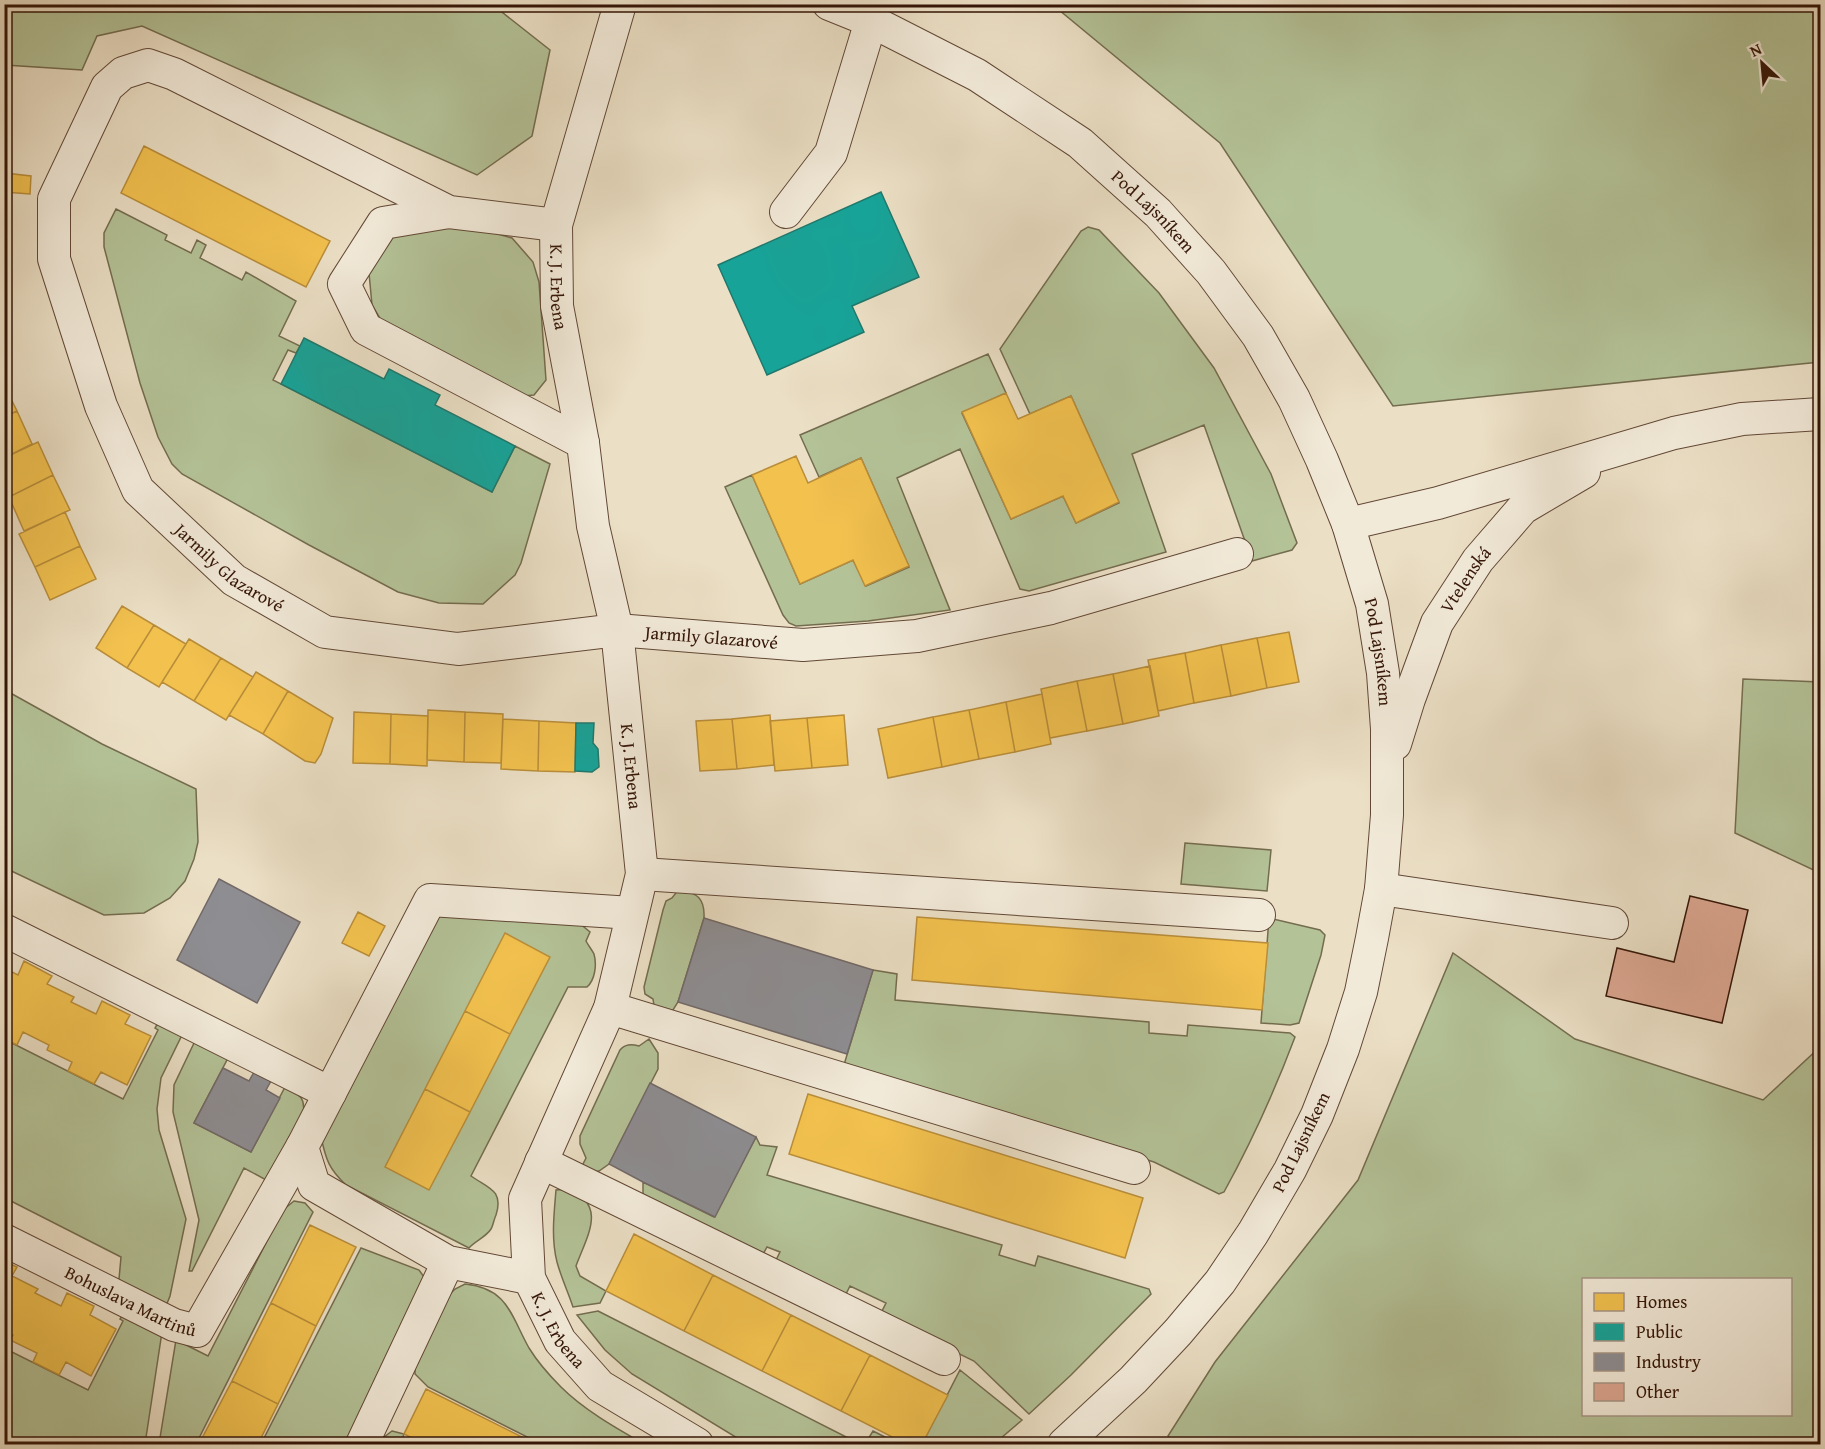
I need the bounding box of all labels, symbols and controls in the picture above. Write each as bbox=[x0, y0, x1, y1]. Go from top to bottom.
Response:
north arrow bbox=[1732, 33, 1792, 93]
text: N bbox=[1745, 36, 1766, 63]
street label: Pod Lajsníkem bbox=[1105, 163, 1202, 259]
street label: K. J. Erbena bbox=[543, 244, 575, 332]
street label: Jarmily Glazarové bbox=[167, 515, 289, 619]
street label: Vtelenská bbox=[1433, 540, 1497, 618]
street label: Pod Lajsníkem bbox=[1358, 594, 1399, 707]
street label: Jarmily Glazarové bbox=[642, 618, 779, 656]
street label: K. J. Erbena bbox=[614, 722, 649, 811]
street label: Pod Lajsníkem bbox=[1265, 1087, 1337, 1197]
street label: Bohuslava Martinů bbox=[60, 1259, 199, 1343]
legend bbox=[1582, 1278, 1792, 1416]
street label: K. J. Erbena bbox=[525, 1287, 593, 1374]
text: Homes bbox=[1636, 1288, 1687, 1315]
text: Public bbox=[1636, 1318, 1683, 1345]
text: Industry bbox=[1636, 1348, 1701, 1375]
text: Other bbox=[1636, 1378, 1680, 1405]

